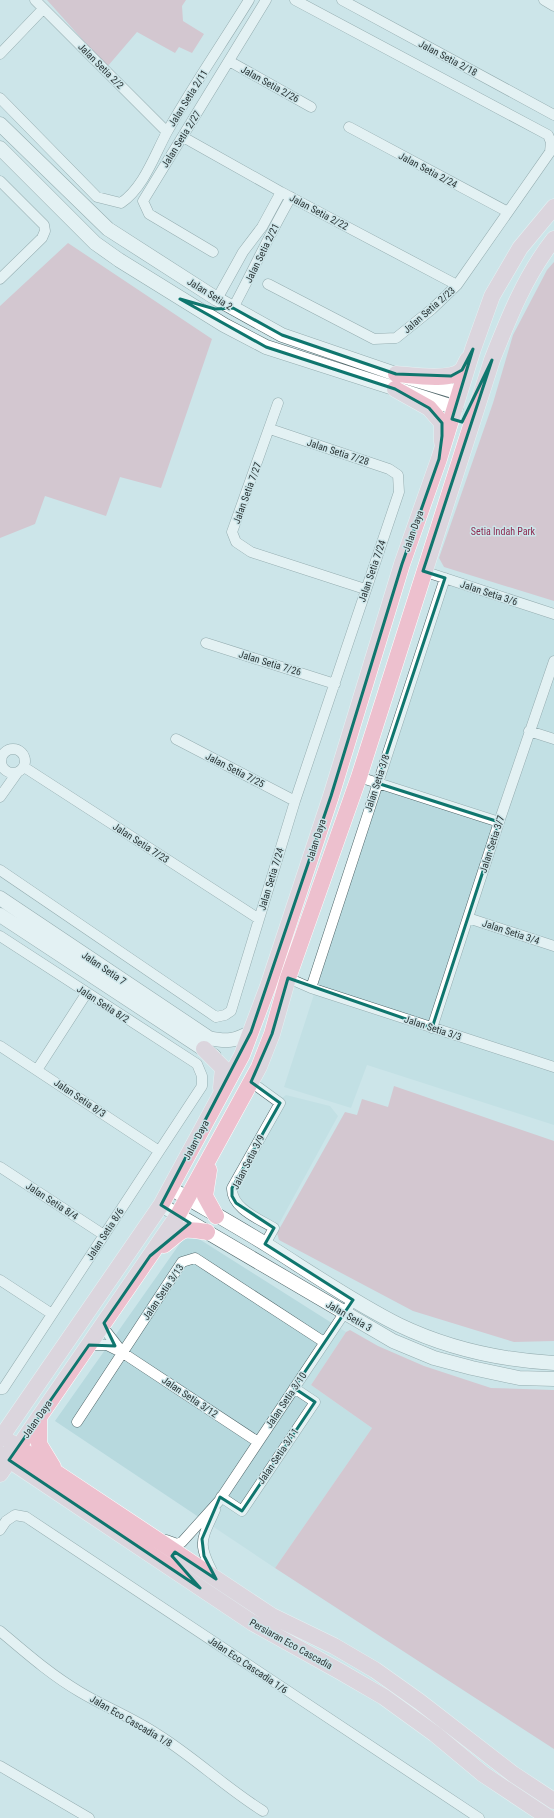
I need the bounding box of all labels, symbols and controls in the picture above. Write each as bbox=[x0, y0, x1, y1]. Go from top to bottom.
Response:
street label: Jalan Setia 2/18 bbox=[417, 38, 479, 78]
street label: Jalan Setia 2/2 bbox=[76, 41, 126, 91]
street label: Jalan Setia 2/26 bbox=[239, 64, 301, 104]
street label: Jalan Setia 2/11 bbox=[166, 68, 210, 128]
street label: Jalan Setia 2/27 bbox=[159, 109, 203, 169]
street label: Jalan Setia 2/24 bbox=[397, 150, 459, 190]
street label: Jalan Setia 2/22 bbox=[288, 192, 350, 232]
street label: Jalan Setia 2/21 bbox=[243, 222, 281, 284]
street label: Jalan Setia 2 bbox=[185, 276, 235, 312]
street label: Jalan Setia 2/23 bbox=[401, 285, 457, 335]
street label: Jalan Setia 7/28 bbox=[306, 437, 370, 467]
street label: Jalan Setia 7/27 bbox=[231, 461, 263, 525]
street label: Jalan Daya bbox=[400, 509, 426, 553]
park label: Setia Indah Park bbox=[471, 526, 536, 537]
street label: Jalan Setia 7/24 bbox=[356, 539, 388, 603]
street label: Jalan Setia 3/6 bbox=[459, 579, 519, 607]
street label: Jalan Setia 7/26 bbox=[238, 648, 303, 678]
street label: Jalan Setia 7/25 bbox=[204, 750, 266, 790]
street label: Jalan Setia 3/8 bbox=[363, 753, 391, 813]
street label: Jalan Setia 3/7 bbox=[478, 814, 506, 874]
street label: Jalan Daya bbox=[304, 818, 328, 862]
street label: Jalan Setia 7/23 bbox=[111, 821, 171, 865]
street label: Jalan Setia 7/24 bbox=[256, 846, 286, 911]
street label: Jalan Setia 3/4 bbox=[481, 918, 541, 946]
street label: Jalan Setia 7 bbox=[80, 949, 128, 987]
street label: Jalan Setia 8/2 bbox=[75, 983, 131, 1025]
street label: Jalan Setia 3/3 bbox=[403, 1014, 463, 1042]
street label: Jalan Setia 8/3 bbox=[52, 1077, 108, 1119]
street label: Jalan Daya bbox=[181, 1118, 211, 1162]
street label: Jalan Setia 3/9 bbox=[230, 1133, 266, 1191]
street label: Jalan Setia 8/4 bbox=[24, 1180, 80, 1222]
street label: Jalan Setia 8/6 bbox=[84, 1206, 126, 1262]
street label: Jalan Setia 3/13 bbox=[140, 1262, 186, 1322]
street label: Jalan Setia 3 bbox=[324, 1298, 374, 1334]
street label: Jalan Setia 3/10 bbox=[263, 1370, 309, 1430]
street label: Jalan Setia 3/12 bbox=[160, 1374, 220, 1420]
street label: Jalan Daya bbox=[20, 1398, 54, 1440]
street label: Jalan Setia 3/11 bbox=[255, 1426, 301, 1486]
street label: Persiaran Eco Cascadia bbox=[248, 1617, 334, 1671]
street label: Jalan Eco Cascadia 1/6 bbox=[206, 1634, 290, 1696]
street label: Jalan Eco Cascadia 1/8 bbox=[88, 1693, 174, 1749]

